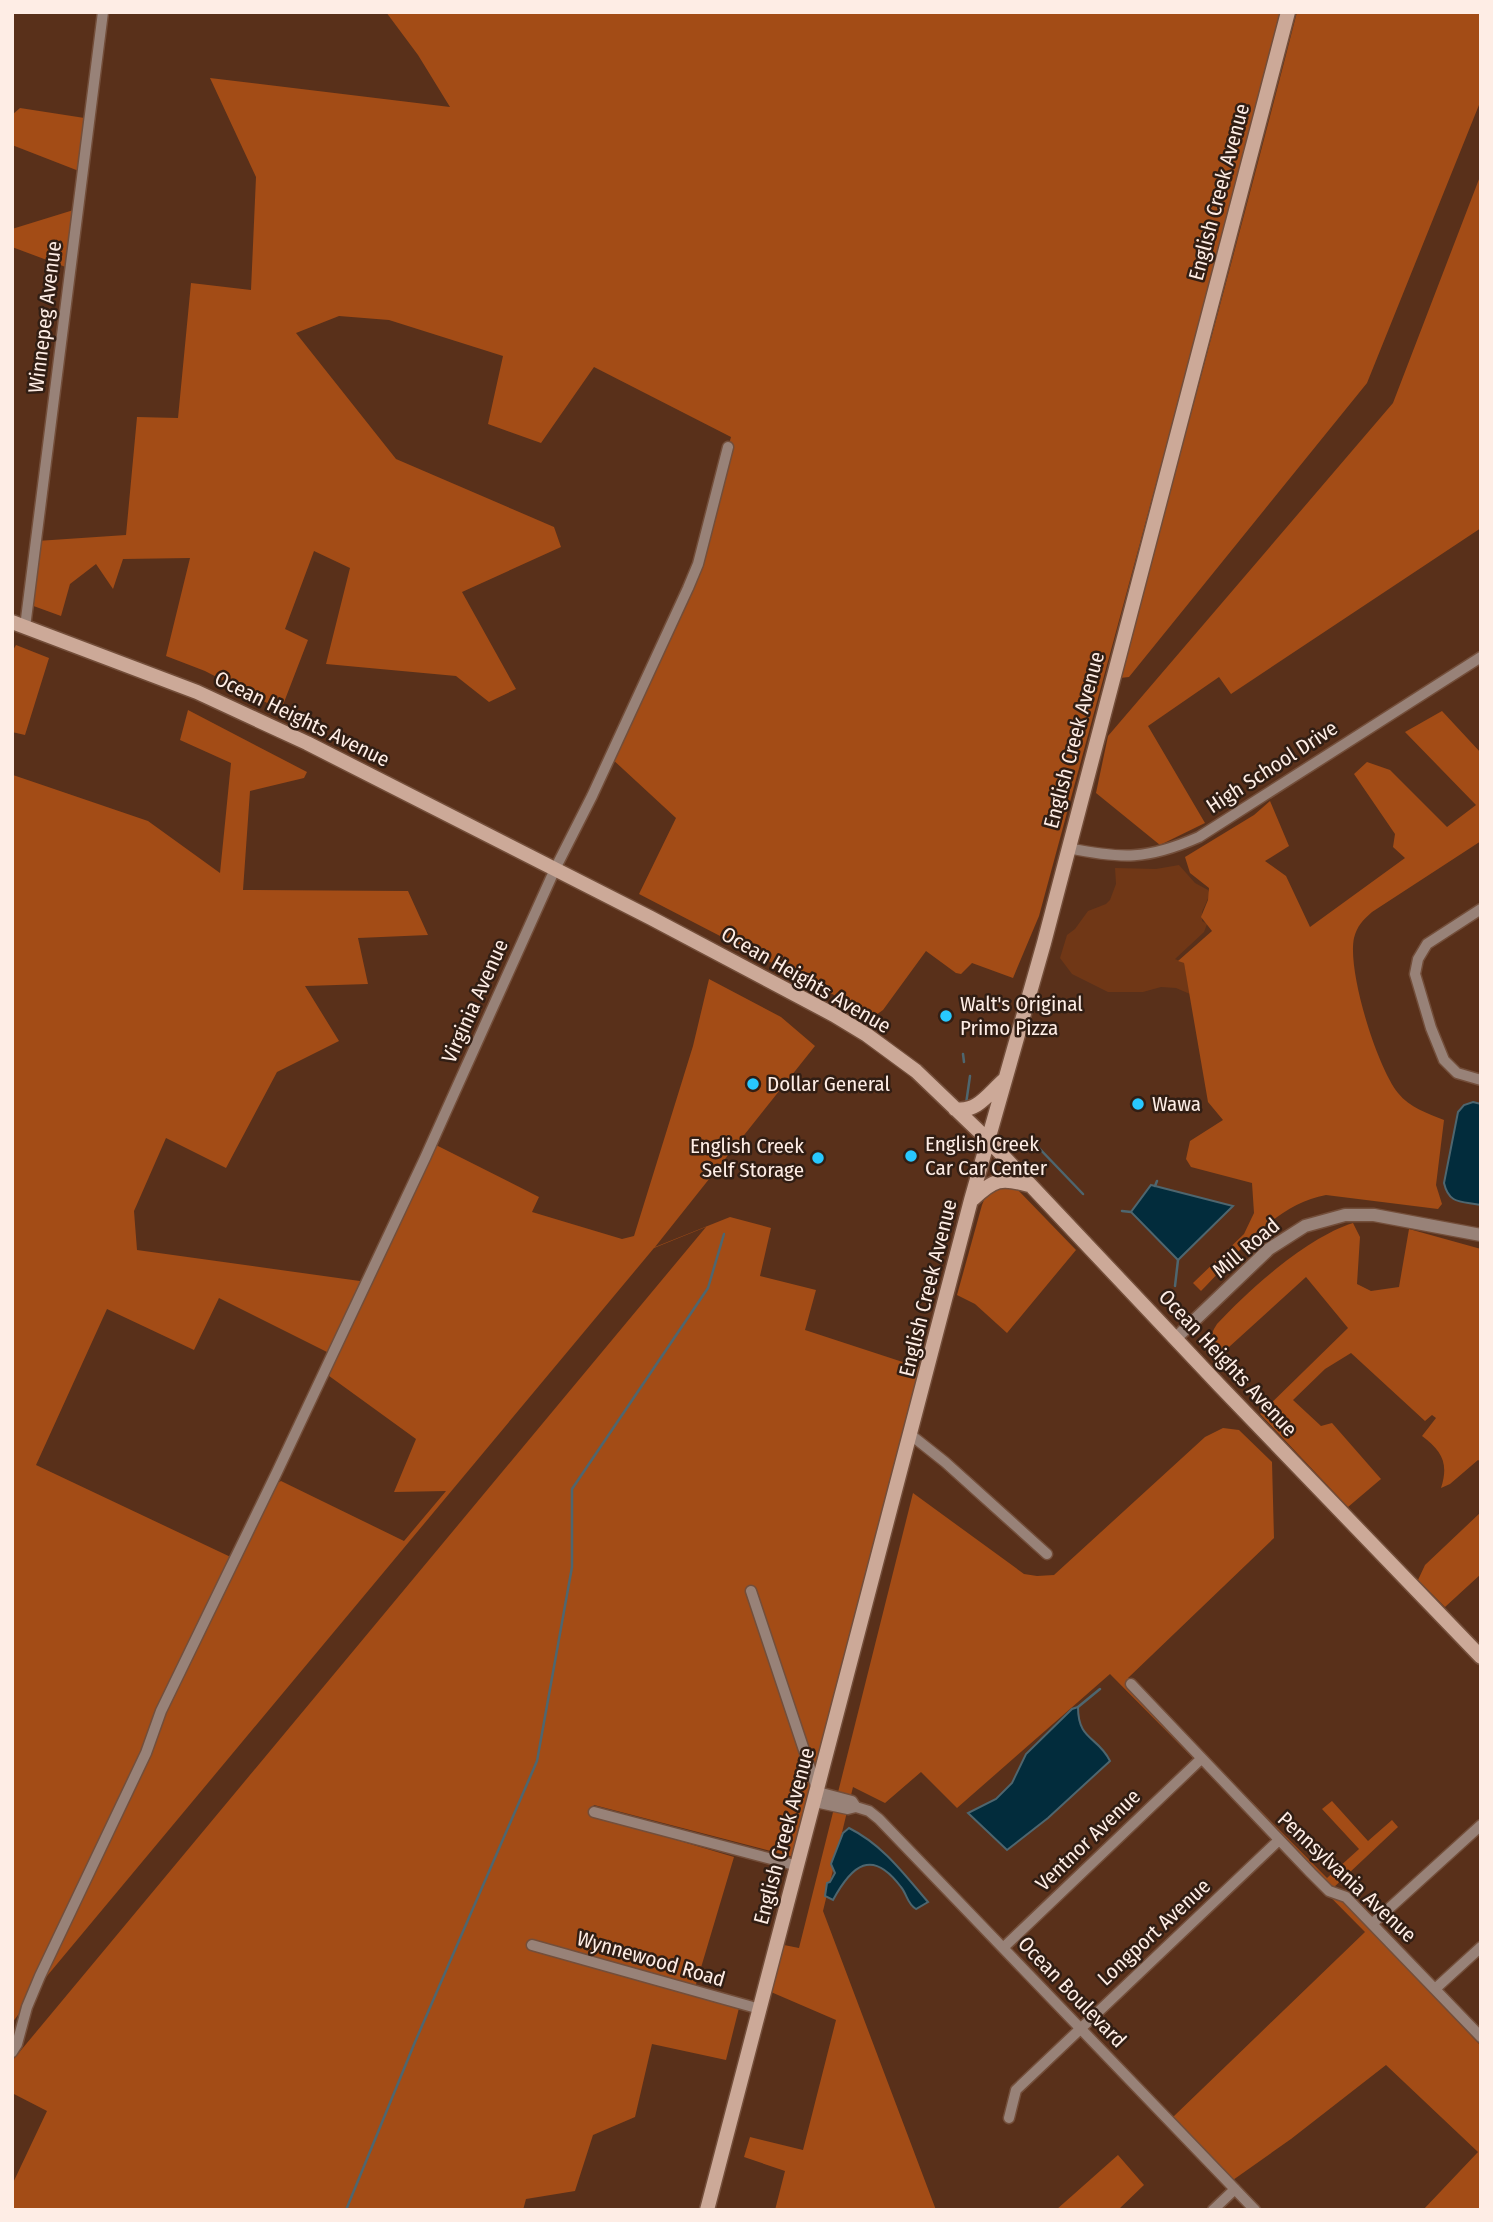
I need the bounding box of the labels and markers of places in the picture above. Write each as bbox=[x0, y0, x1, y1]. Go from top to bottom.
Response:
place label: Walt's Original Primo Pizza bbox=[960, 991, 1083, 1041]
marker: Walt's Original Primo Pizza bbox=[938, 1008, 954, 1024]
place label: Dollar General bbox=[767, 1071, 890, 1097]
marker: Dollar General bbox=[745, 1076, 761, 1092]
place label: Wawa bbox=[1152, 1091, 1201, 1117]
marker: Wawa bbox=[1130, 1096, 1146, 1112]
place label: English Creek Car Car Center bbox=[925, 1131, 1048, 1181]
place label: English Creek Self Storage bbox=[690, 1133, 804, 1183]
marker: English Creek Car Car Center bbox=[903, 1148, 919, 1164]
marker: English Creek Self Storage bbox=[810, 1150, 826, 1166]

